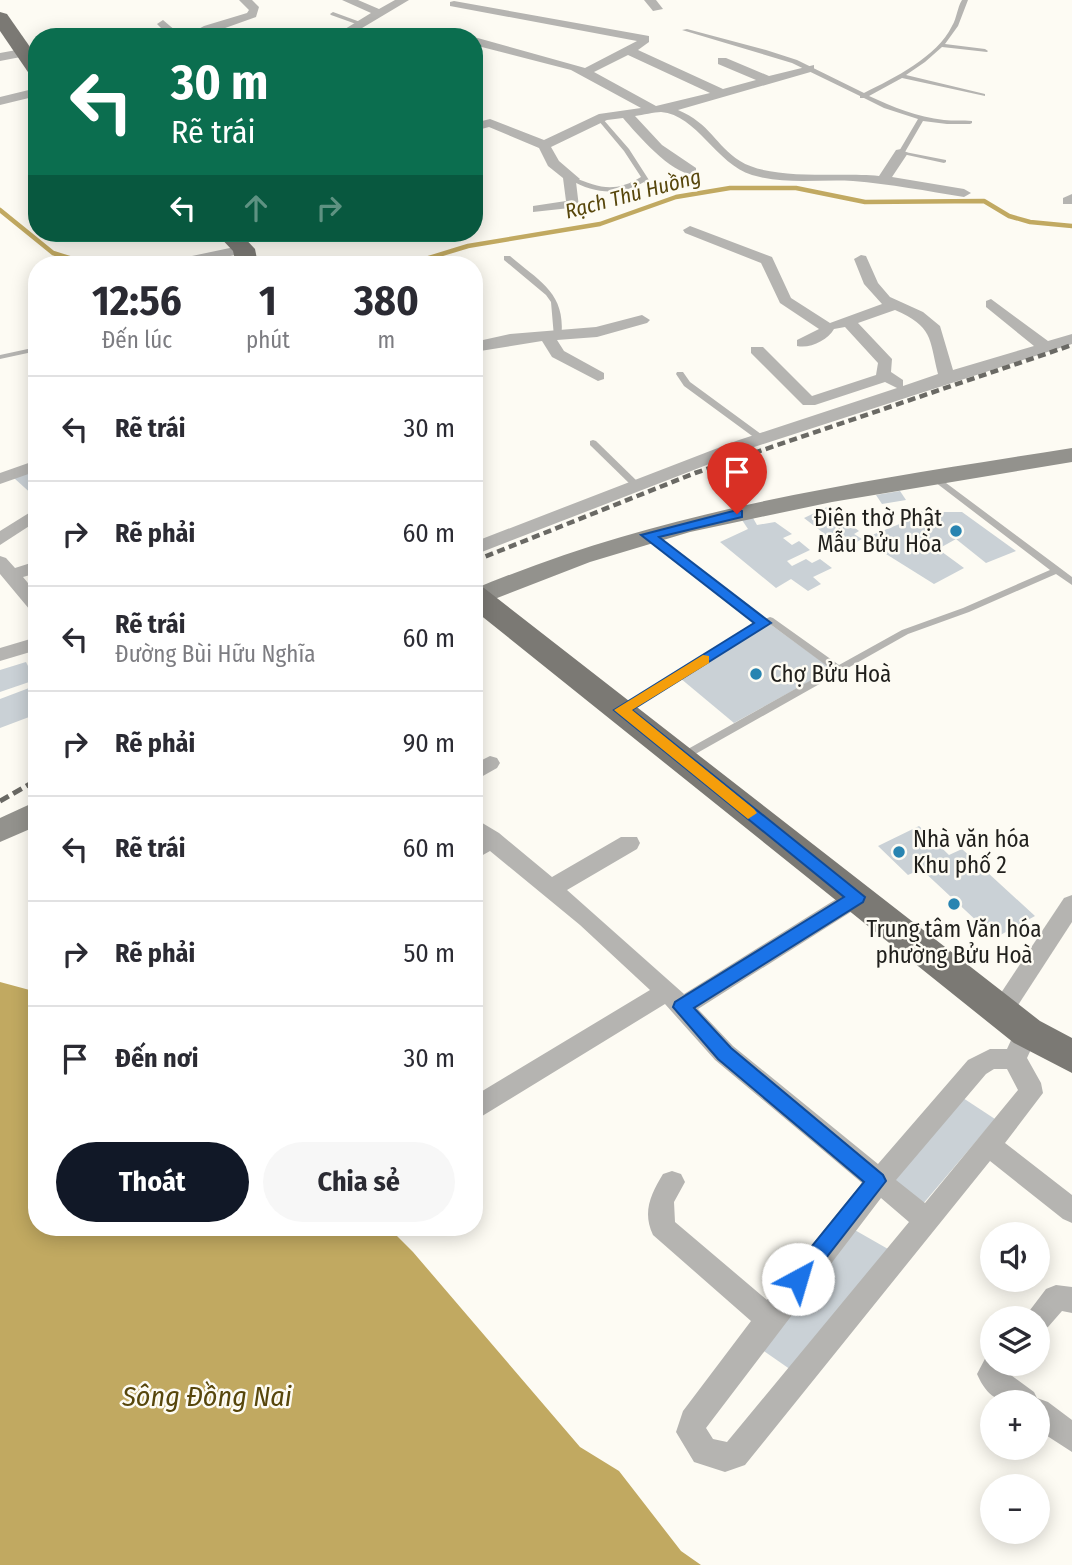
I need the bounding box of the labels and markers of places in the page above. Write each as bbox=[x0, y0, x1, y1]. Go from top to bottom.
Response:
pin bbox=[707, 442, 767, 514]
place label: Điện thờ Phật Mẫu Bửu Hòa bbox=[814, 504, 942, 558]
marker: Điện thờ Phật Mẫu Bửu Hòa bbox=[948, 523, 964, 539]
place label: Chợ Bửu Hoà bbox=[770, 660, 891, 688]
marker: Chợ Bửu Hoà bbox=[748, 666, 764, 682]
place label: Nhà văn hóa Khu phố 2 bbox=[913, 825, 1030, 879]
marker: Nhà văn hóa Khu phố 2 bbox=[891, 844, 907, 860]
marker: Trung tâm Văn hóa phường Bửu Hoà bbox=[946, 896, 962, 912]
place label: Trung tâm Văn hóa phường Bửu Hoà bbox=[867, 915, 1041, 969]

